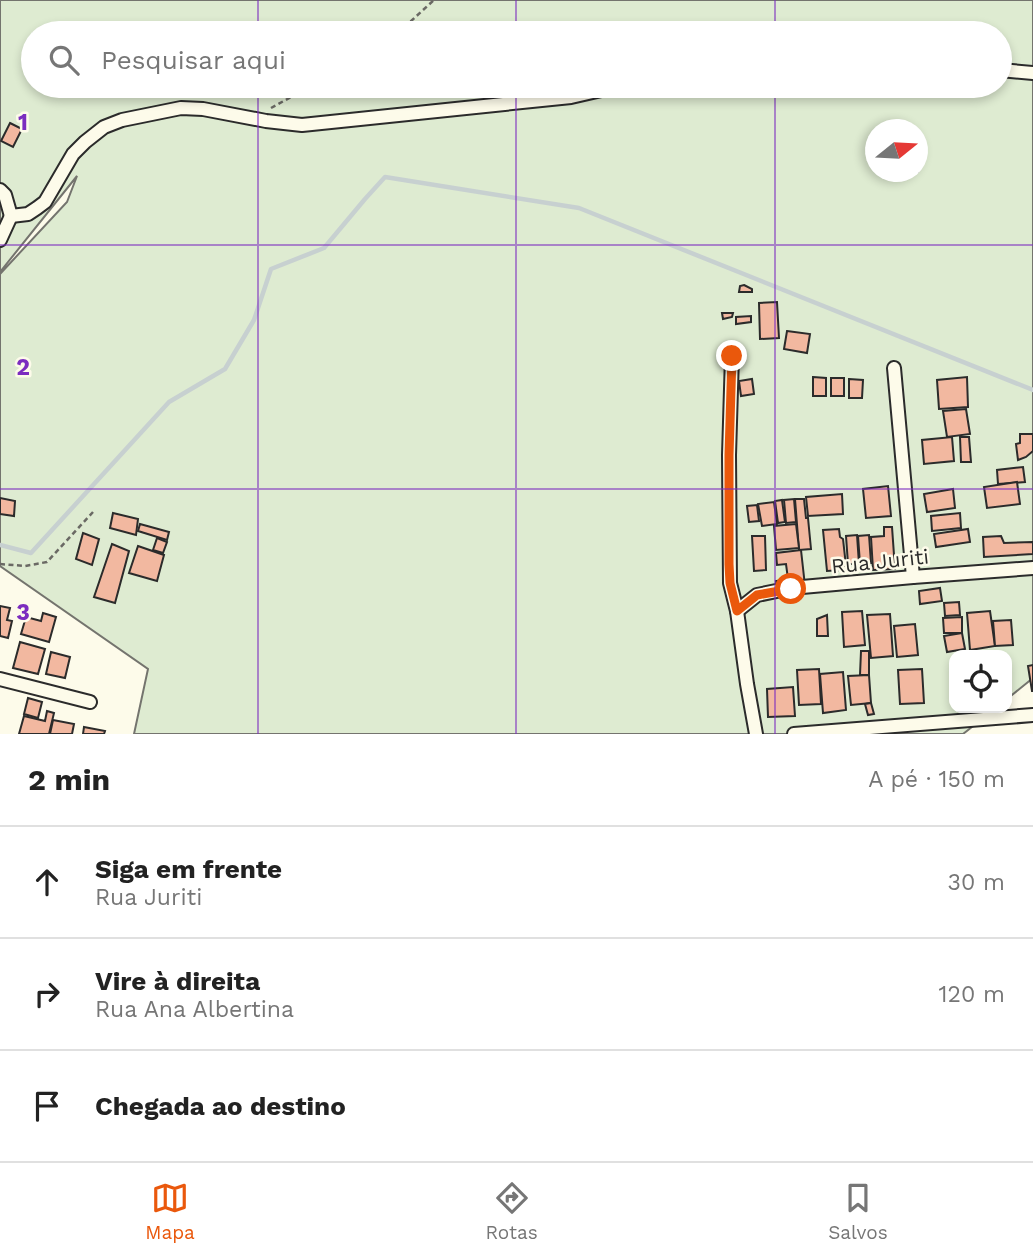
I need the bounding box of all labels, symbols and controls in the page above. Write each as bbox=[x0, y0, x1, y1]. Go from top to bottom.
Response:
search box bbox=[21, 21, 1012, 98]
icon: search bbox=[45, 41, 83, 79]
text: Pesquisar aqui bbox=[101, 45, 286, 75]
text: 1 bbox=[18, 109, 28, 136]
north arrow bbox=[865, 119, 928, 182]
route end bbox=[716, 340, 747, 371]
text: 2 bbox=[16, 354, 30, 381]
street label: Rua Juriti bbox=[830, 543, 930, 579]
route start bbox=[775, 573, 806, 604]
text: 3 bbox=[16, 599, 30, 626]
map controls bbox=[949, 650, 1012, 713]
button: locate bbox=[949, 650, 1012, 713]
text: 2 min bbox=[28, 762, 110, 797]
text: A pé · 150 m bbox=[868, 766, 1005, 793]
text: Siga em frente bbox=[95, 854, 282, 884]
icon: ahead bbox=[28, 863, 66, 901]
text: 30 m bbox=[948, 869, 1005, 896]
text: Rua Juriti bbox=[95, 884, 202, 911]
text: Vire à direita bbox=[95, 966, 260, 996]
icon: right bbox=[28, 975, 66, 1013]
text: 120 m bbox=[939, 981, 1005, 1008]
text: Rua Ana Albertina bbox=[95, 996, 294, 1023]
icon: arrive bbox=[28, 1087, 66, 1125]
text: Chegada ao destino bbox=[95, 1091, 346, 1121]
tab: Mapa bbox=[145, 1179, 195, 1244]
tab: Rotas bbox=[485, 1179, 538, 1244]
tab: Salvos bbox=[828, 1179, 888, 1244]

